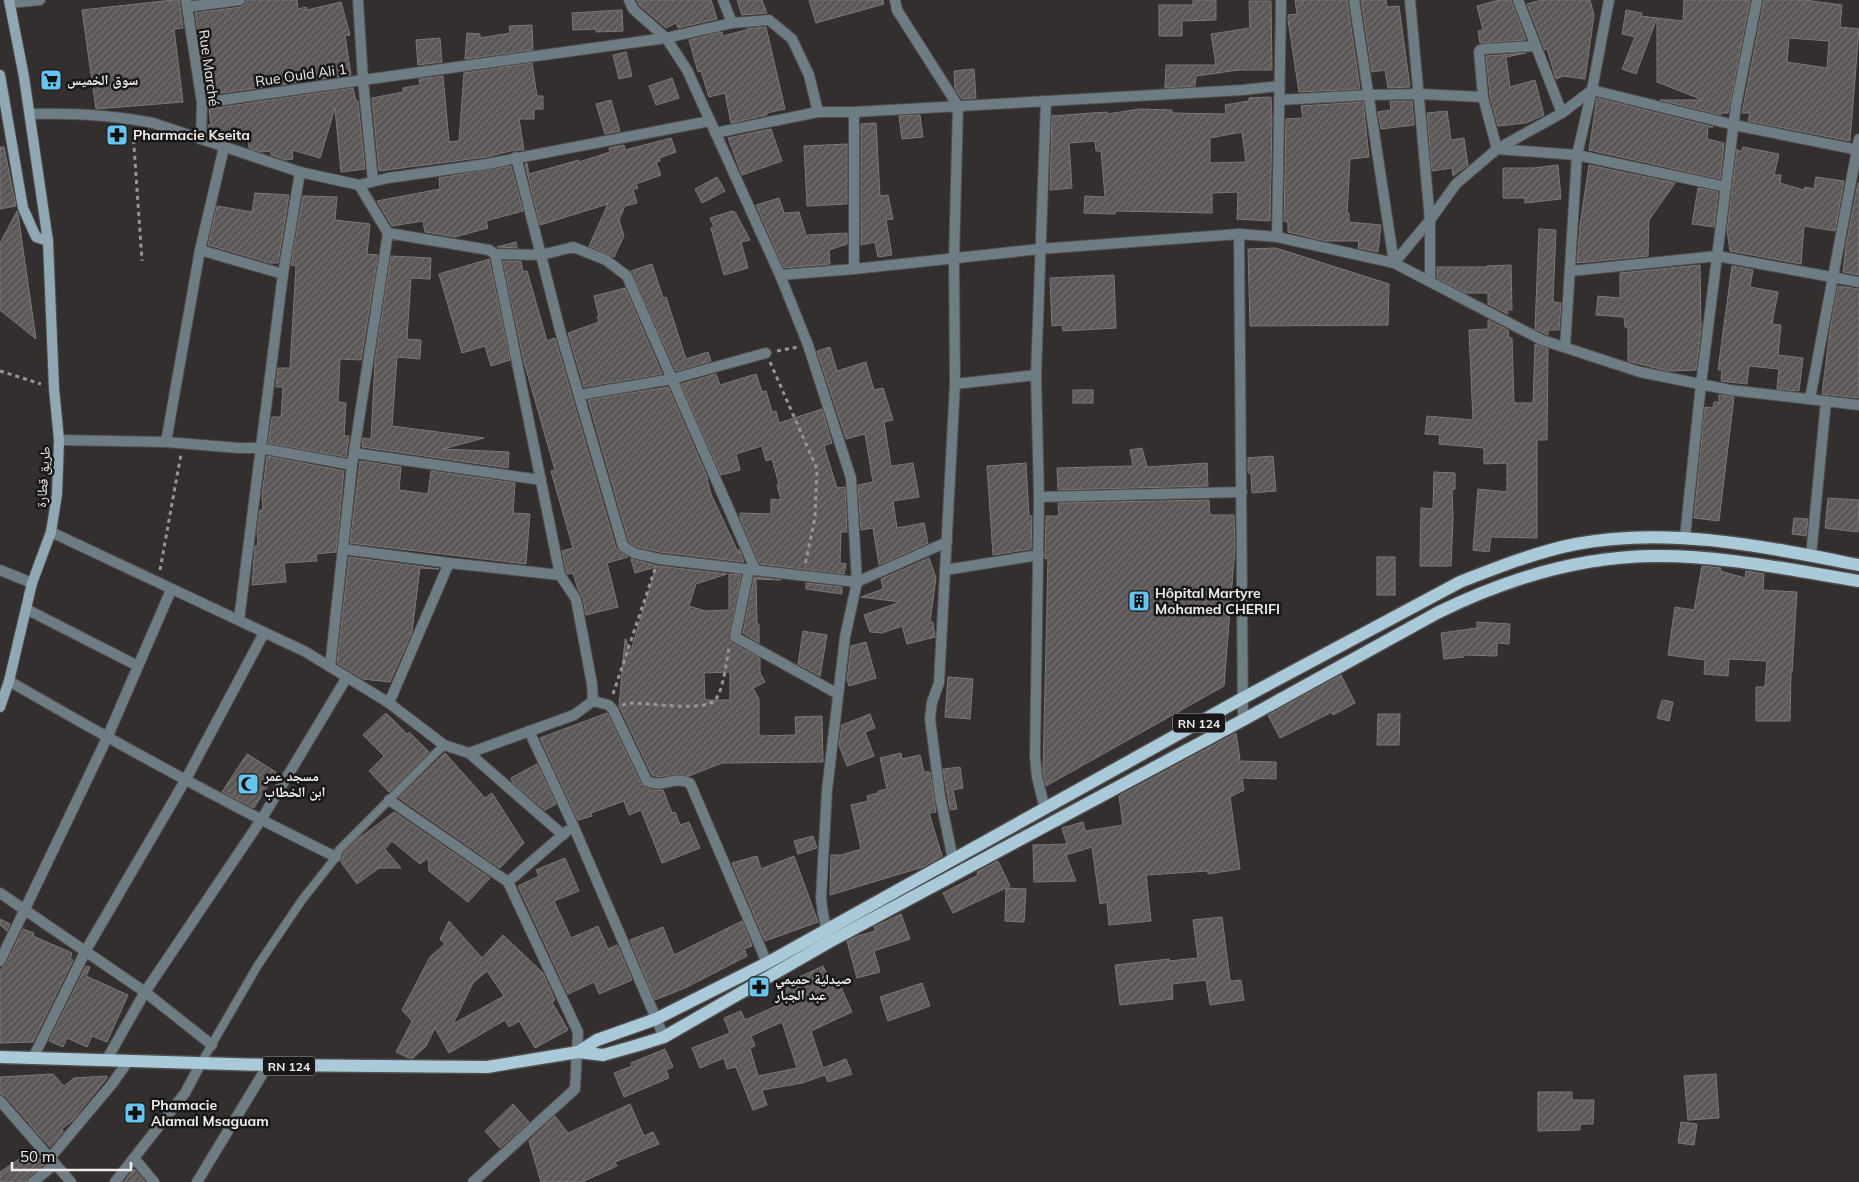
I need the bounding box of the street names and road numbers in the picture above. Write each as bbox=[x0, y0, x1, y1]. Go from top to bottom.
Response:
street label: Rue Marché bbox=[195, 29, 223, 107]
street label: Rue Ould Ali 1 bbox=[254, 60, 348, 90]
street label: طريق قطارة bbox=[32, 446, 55, 508]
road number: RN 124 bbox=[1173, 714, 1225, 732]
road number: RN 124 bbox=[263, 1056, 315, 1076]

